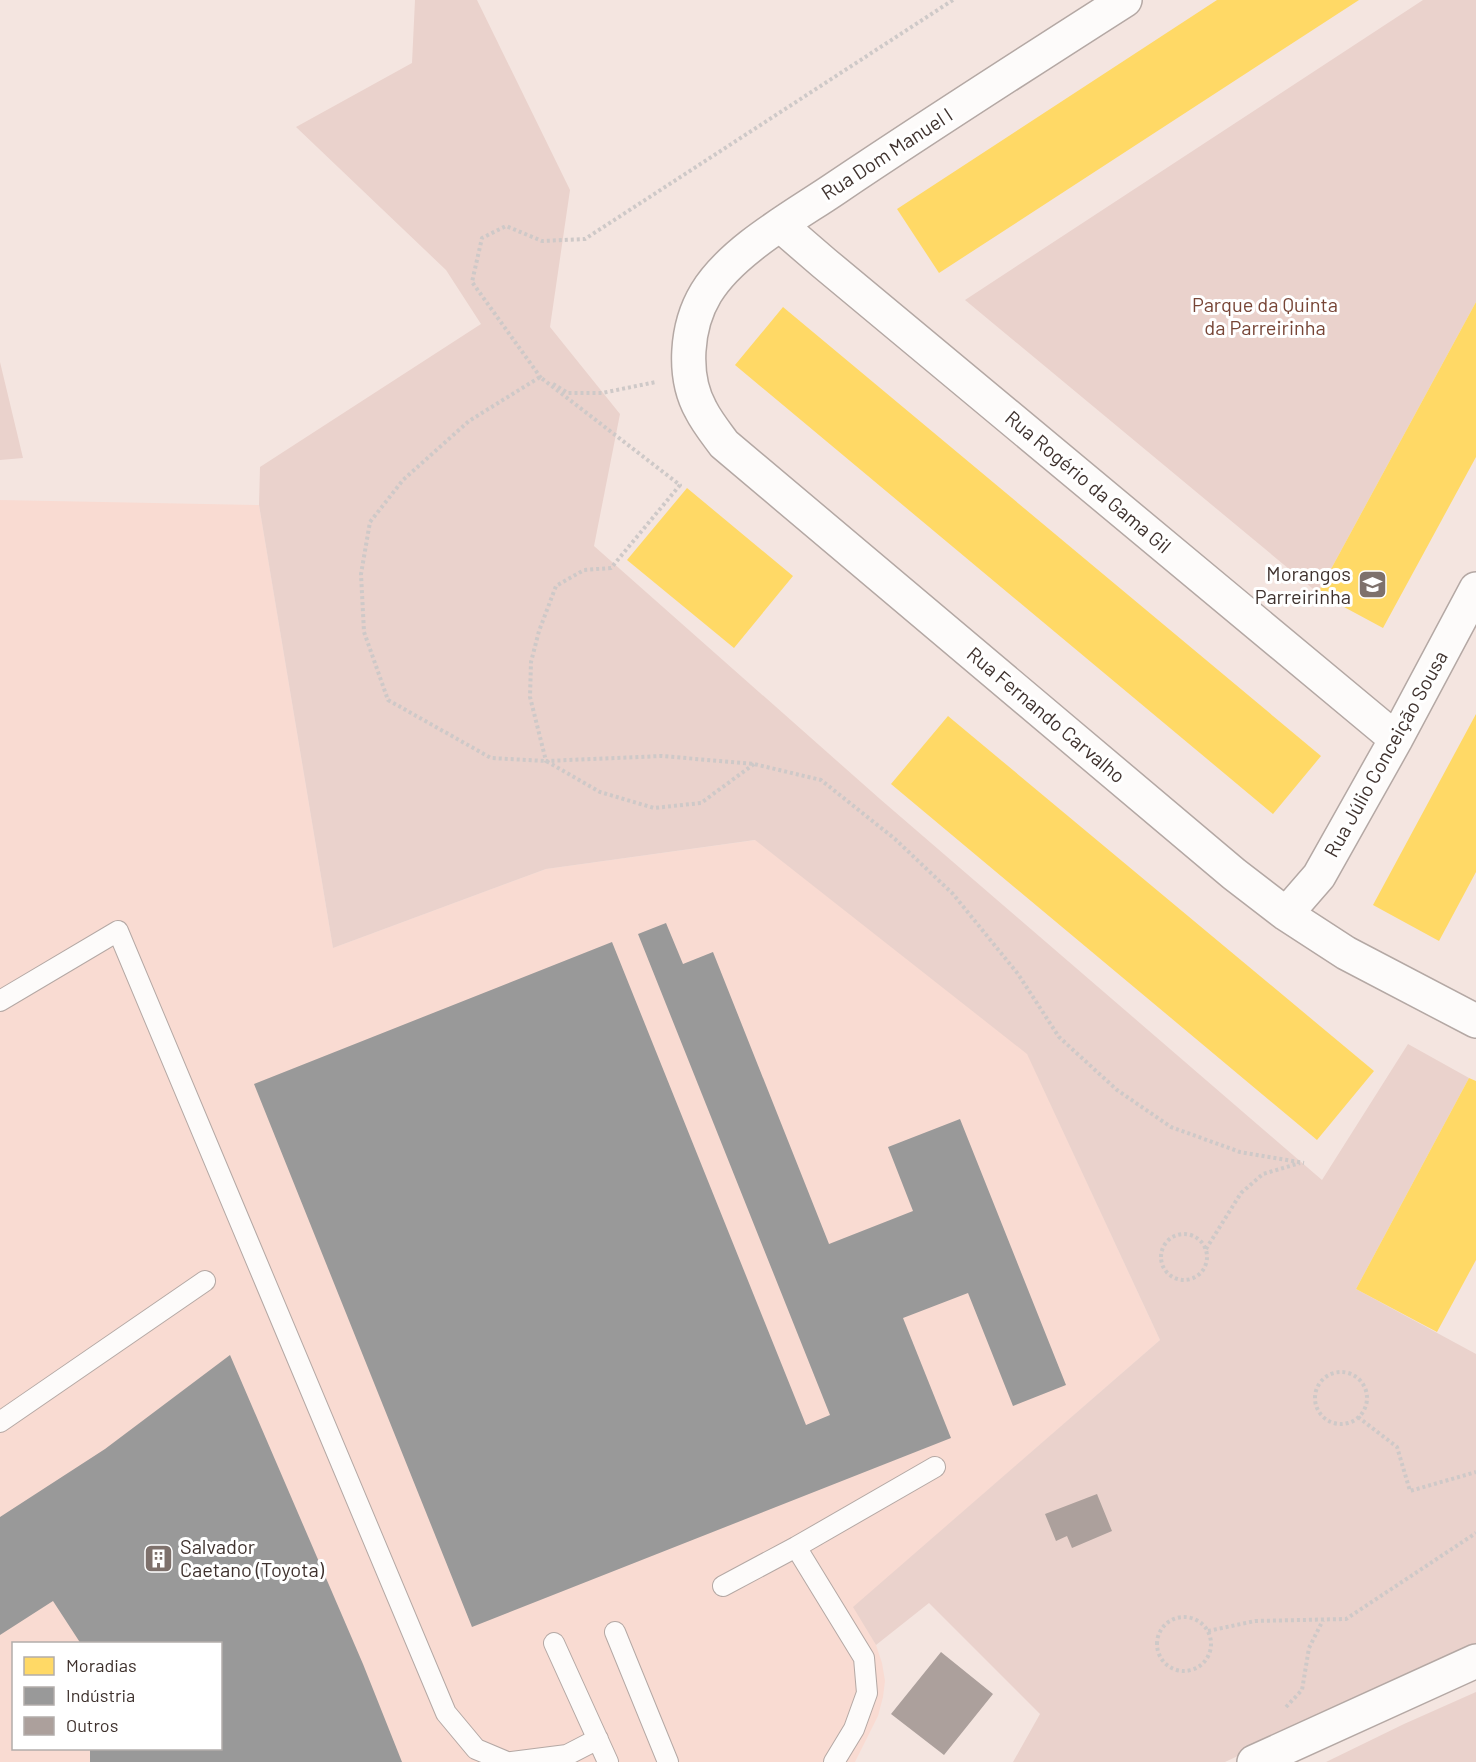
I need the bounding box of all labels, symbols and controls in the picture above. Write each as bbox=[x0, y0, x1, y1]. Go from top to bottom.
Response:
street label: Rua Dom Manuel I bbox=[816, 102, 957, 204]
park label: Parque da Quinta da Parreirinha bbox=[1192, 292, 1338, 339]
street label: Rua Rogério da Gama Gil bbox=[1001, 405, 1176, 558]
place label: Morangos Parreirinha bbox=[1255, 561, 1351, 608]
school or university icon: Morangos Parreirinha bbox=[1356, 569, 1388, 601]
street label: Rua Fernando Carvalho bbox=[963, 641, 1131, 787]
street label: Rua Júlio Conceição Sousa bbox=[1318, 646, 1452, 861]
place label: Salvador Caetano (Toyota) bbox=[180, 1534, 325, 1581]
building icon: Salvador Caetano (Toyota) bbox=[143, 1543, 175, 1575]
legend bbox=[12, 1642, 222, 1750]
text: Moradias bbox=[66, 1654, 137, 1676]
text: Indústria bbox=[66, 1684, 135, 1706]
text: Outros bbox=[66, 1714, 118, 1736]

